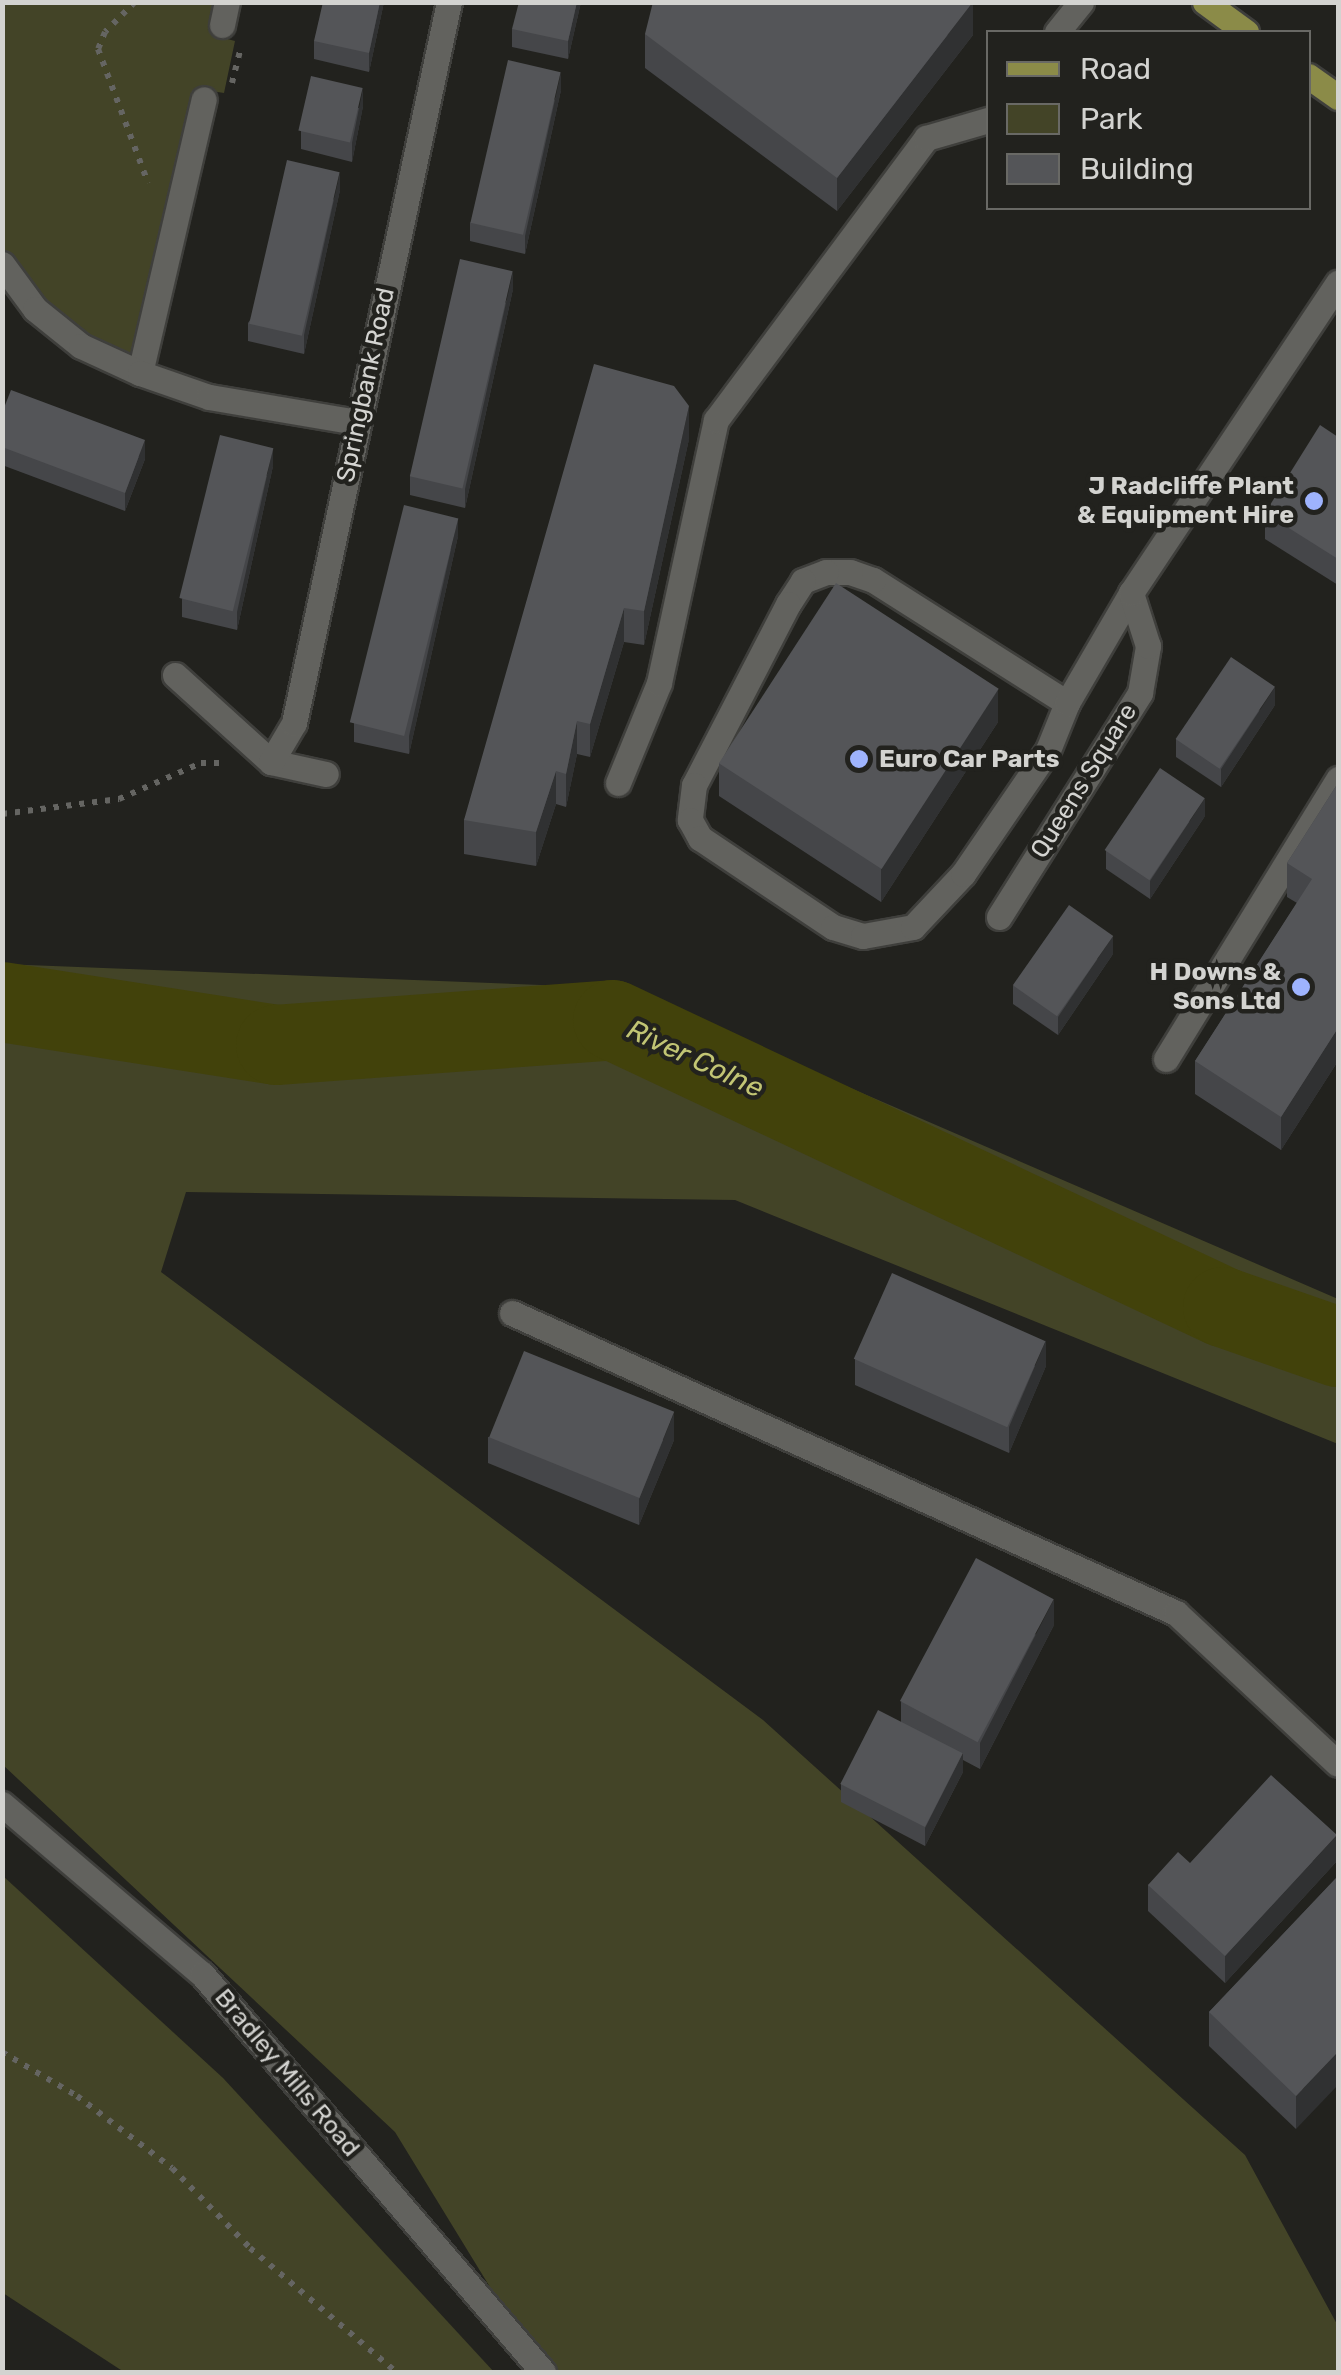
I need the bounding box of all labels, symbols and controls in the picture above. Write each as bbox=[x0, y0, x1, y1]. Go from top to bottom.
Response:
legend bbox=[986, 30, 1311, 210]
text: Road bbox=[1080, 51, 1151, 87]
text: Park bbox=[1080, 101, 1142, 137]
text: Building bbox=[1080, 151, 1194, 187]
street label: Springbank Road bbox=[331, 285, 401, 485]
place label: J Radcliffe Plant & Equipment Hire bbox=[1077, 472, 1294, 531]
marker: J Radcliffe Plant & Equipment Hire bbox=[1303, 490, 1325, 512]
street label: Queens Square bbox=[1024, 698, 1144, 864]
place label: Euro Car Parts bbox=[879, 744, 1060, 774]
marker: Euro Car Parts bbox=[848, 748, 870, 770]
place label: H Downs & Sons Ltd bbox=[1150, 958, 1281, 1017]
marker: H Downs & Sons Ltd bbox=[1290, 976, 1312, 998]
water label: River Colne bbox=[621, 1013, 769, 1105]
street label: Bradley Mills Road bbox=[208, 1983, 366, 2163]

